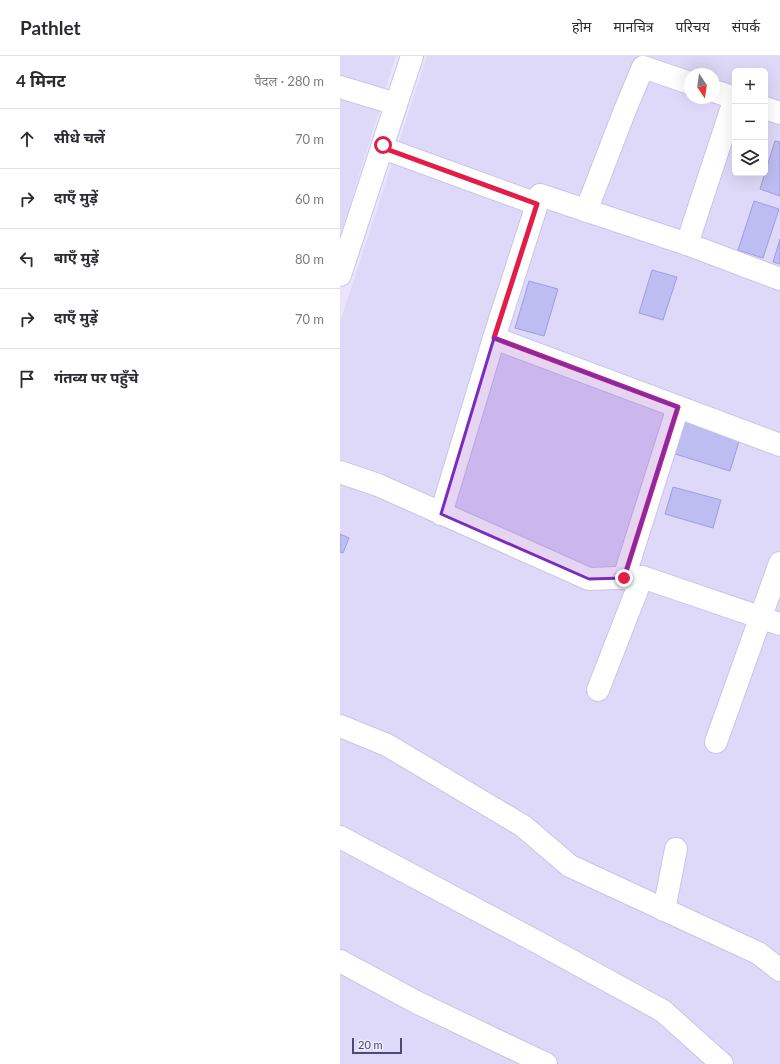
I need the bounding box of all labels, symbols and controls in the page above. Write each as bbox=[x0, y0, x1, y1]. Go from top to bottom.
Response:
text: Pathlet bbox=[20, 16, 81, 39]
text: होम bbox=[572, 18, 591, 35]
text: मानचित्र bbox=[613, 18, 654, 35]
text: परिचय bbox=[676, 18, 710, 35]
text: संपर्क bbox=[732, 18, 760, 35]
north arrow bbox=[684, 68, 720, 104]
map controls bbox=[732, 68, 768, 176]
button: + bbox=[732, 68, 768, 104]
text: 4 मिनट bbox=[16, 70, 66, 91]
text: पैदल · 280 m bbox=[254, 73, 324, 89]
button: − bbox=[732, 104, 768, 140]
icon: ahead bbox=[16, 128, 38, 150]
text: सीधे चलें bbox=[54, 128, 105, 146]
text: 70 m bbox=[295, 131, 324, 147]
route start bbox=[374, 136, 392, 154]
button: layers bbox=[732, 140, 768, 176]
icon: right bbox=[16, 188, 38, 210]
text: दाएँ मुड़ें bbox=[54, 188, 98, 206]
text: 60 m bbox=[295, 191, 324, 207]
icon: left bbox=[16, 248, 38, 270]
text: बाएँ मुड़ें bbox=[54, 248, 99, 266]
text: 80 m bbox=[295, 251, 324, 267]
icon: right bbox=[16, 308, 38, 330]
text: दाएँ मुड़ें bbox=[54, 308, 98, 326]
text: 70 m bbox=[295, 311, 324, 327]
icon: arrive bbox=[16, 368, 38, 390]
text: गंतव्य पर पहुँचे bbox=[54, 368, 138, 386]
route end bbox=[615, 569, 633, 587]
scale bar bbox=[352, 1036, 402, 1055]
text: 20 m bbox=[358, 1038, 383, 1051]

